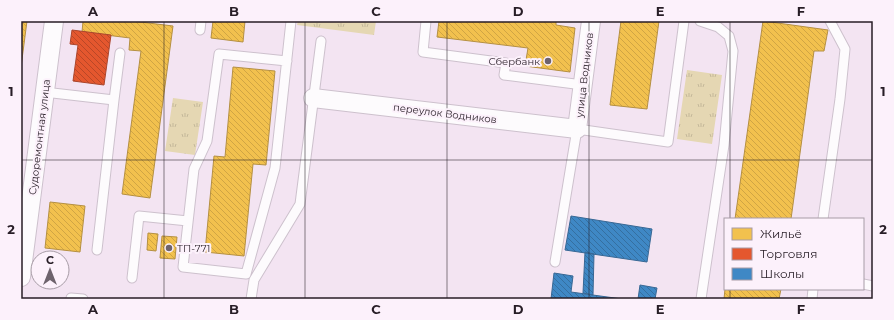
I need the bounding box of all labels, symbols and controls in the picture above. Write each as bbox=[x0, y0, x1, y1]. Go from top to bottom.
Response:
text: A bbox=[87, 3, 99, 19]
text: B bbox=[229, 3, 239, 19]
text: C bbox=[371, 3, 381, 19]
text: D bbox=[513, 3, 524, 19]
text: E bbox=[656, 3, 665, 19]
text: F bbox=[797, 3, 805, 19]
street label: улица Водников bbox=[573, 32, 596, 119]
place label: Сбербанк bbox=[489, 55, 540, 68]
marker: Сбербанк bbox=[543, 56, 553, 66]
street label: Судоремонтная улица bbox=[26, 78, 53, 196]
text: 1 bbox=[8, 83, 14, 99]
text: 1 bbox=[880, 83, 886, 99]
street label: переулок Водников bbox=[392, 101, 498, 126]
legend bbox=[724, 218, 864, 290]
text: 2 bbox=[7, 221, 15, 237]
text: 2 bbox=[879, 221, 887, 237]
text: Жильё bbox=[760, 226, 802, 241]
place label: ТП-771 bbox=[177, 242, 210, 255]
marker: ТП-771 bbox=[164, 243, 174, 253]
text: Торговля bbox=[760, 246, 817, 261]
north arrow bbox=[30, 250, 70, 290]
text: С bbox=[46, 253, 54, 267]
text: Школы bbox=[760, 266, 805, 281]
text: A bbox=[87, 301, 99, 317]
text: B bbox=[229, 301, 239, 317]
text: C bbox=[371, 301, 381, 317]
text: D bbox=[513, 301, 524, 317]
text: E bbox=[656, 301, 665, 317]
text: F bbox=[797, 301, 805, 317]

